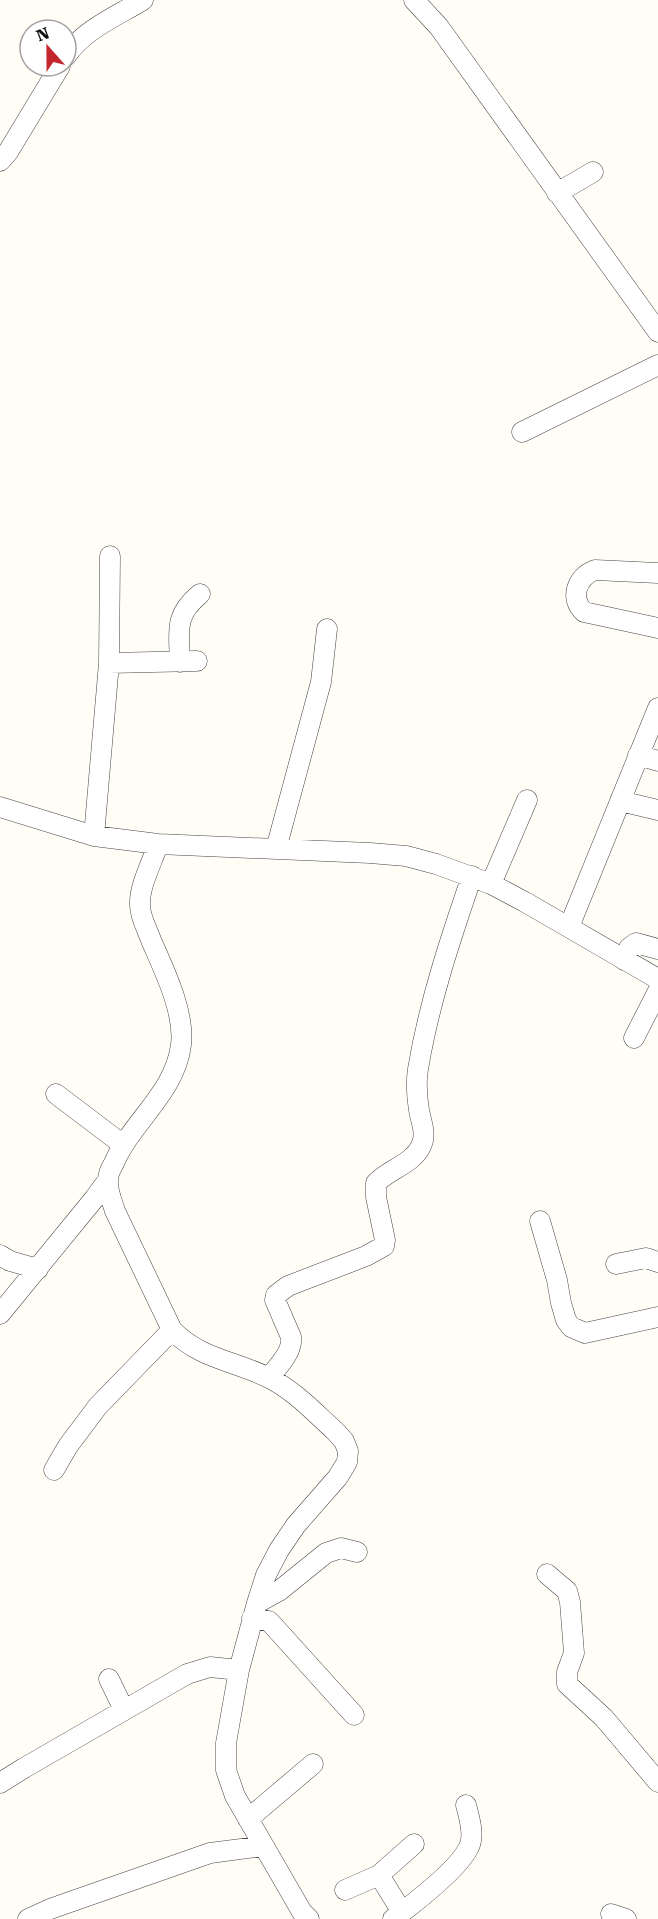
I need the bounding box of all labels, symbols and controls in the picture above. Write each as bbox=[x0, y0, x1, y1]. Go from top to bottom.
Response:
north arrow bbox=[18, 18, 78, 78]
text: N bbox=[34, 23, 52, 46]

